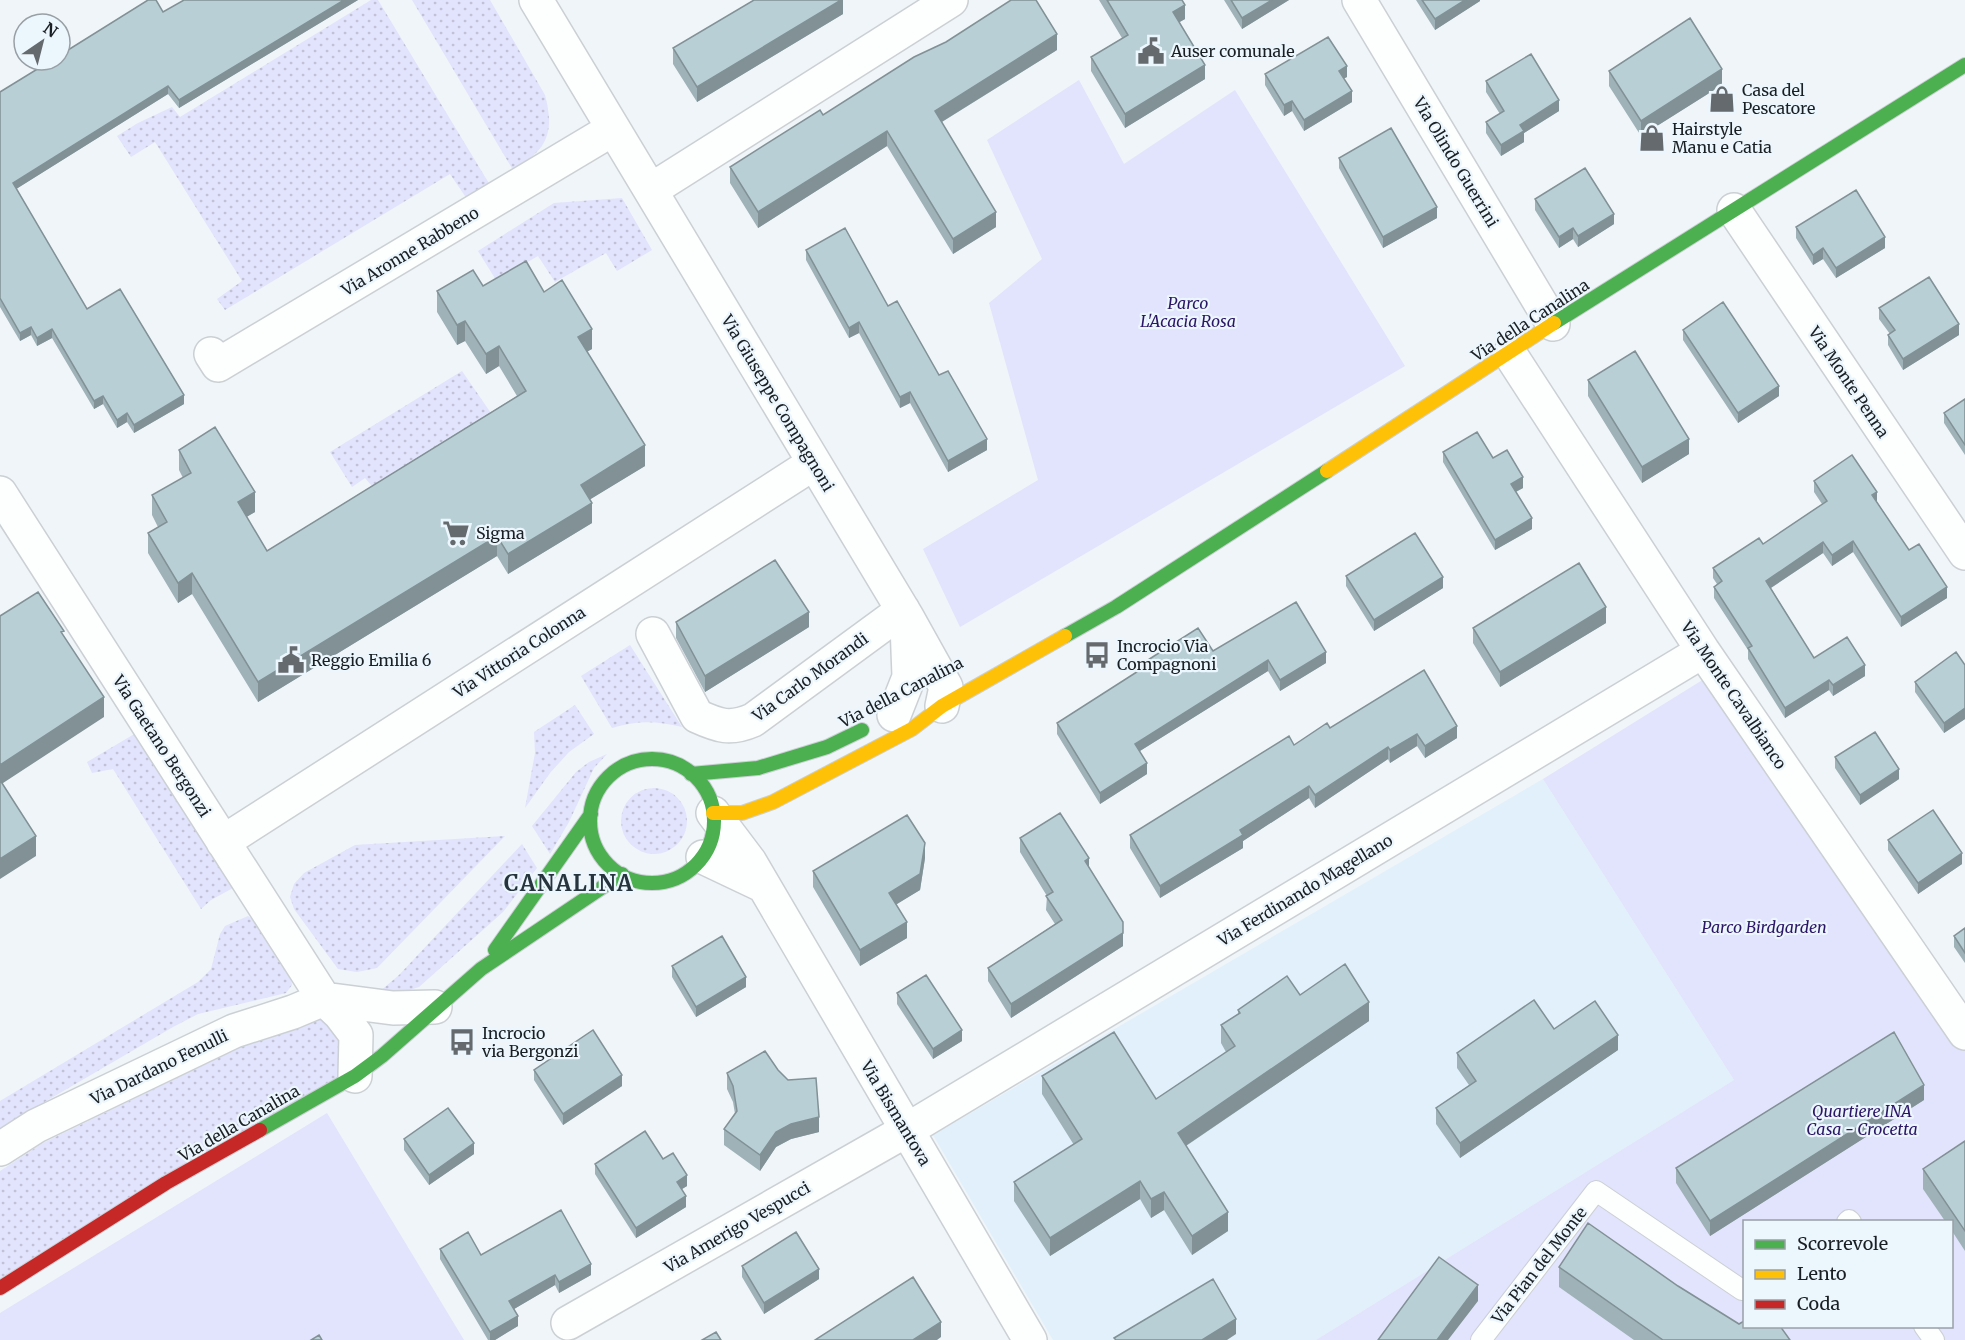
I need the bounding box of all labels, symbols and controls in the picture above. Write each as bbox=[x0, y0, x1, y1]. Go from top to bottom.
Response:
north arrow bbox=[12, 12, 72, 72]
text: N bbox=[40, 18, 62, 42]
public building icon: Auser comunale bbox=[1136, 36, 1166, 66]
place label: Auser comunale bbox=[1170, 41, 1295, 61]
place label: Casa del Pescatore bbox=[1742, 80, 1815, 118]
shop icon: Casa del Pescatore bbox=[1707, 84, 1737, 114]
street label: Via Olindo Guerrini bbox=[1409, 92, 1503, 231]
place label: Hairstyle Manu e Catia bbox=[1672, 119, 1772, 157]
shop icon: Hairstyle Manu e Catia bbox=[1637, 123, 1667, 153]
street label: Via Aronne Rabbeno bbox=[337, 202, 482, 300]
street label: Via della Canalina bbox=[1467, 274, 1593, 366]
park label: Parco L'Acacia Rosa bbox=[1140, 293, 1236, 331]
street label: Via Giuseppe Compagnoni bbox=[717, 310, 839, 495]
street label: Via Monte Penna bbox=[1804, 322, 1894, 442]
supermarket icon: Sigma bbox=[441, 518, 471, 548]
place label: Sigma bbox=[476, 523, 525, 543]
street label: Via Vittoria Colonna bbox=[448, 602, 589, 703]
street label: Via Monte Cavalbianco bbox=[1676, 616, 1791, 773]
street label: Via Carlo Morandi bbox=[747, 628, 872, 726]
place label: Incrocio Via Compagnoni bbox=[1117, 636, 1216, 674]
bus stop icon: Incrocio Via Compagnoni bbox=[1082, 640, 1112, 670]
public building icon: Reggio Emilia 6 bbox=[276, 645, 306, 675]
place label: Reggio Emilia 6 bbox=[311, 650, 432, 670]
street label: Via della Canalina bbox=[835, 652, 967, 732]
street label: Via Gaetano Bergonzi bbox=[108, 671, 215, 821]
street label: Via Ferdinando Magellano bbox=[1213, 830, 1396, 951]
district label: CANALINA bbox=[504, 869, 634, 897]
park label: Parco Birdgarden bbox=[1701, 917, 1827, 937]
place label: Incrocio via Bergonzi bbox=[481, 1023, 578, 1061]
street label: Via Dardano Fenulli bbox=[86, 1025, 231, 1109]
bus stop icon: Incrocio via Bergonzi bbox=[447, 1027, 477, 1057]
street label: Via Bismantova bbox=[856, 1056, 935, 1170]
street label: Via della Canalina bbox=[174, 1080, 303, 1166]
park label: Quartiere INA Casa - Crocetta bbox=[1806, 1101, 1918, 1139]
street label: Via Amerigo Vespucci bbox=[660, 1177, 814, 1278]
street label: Via Pian del Monte bbox=[1486, 1203, 1591, 1328]
legend bbox=[1743, 1220, 1953, 1328]
text: Scorrevole bbox=[1797, 1232, 1888, 1255]
text: Lento bbox=[1797, 1262, 1847, 1285]
text: Coda bbox=[1797, 1292, 1841, 1315]

